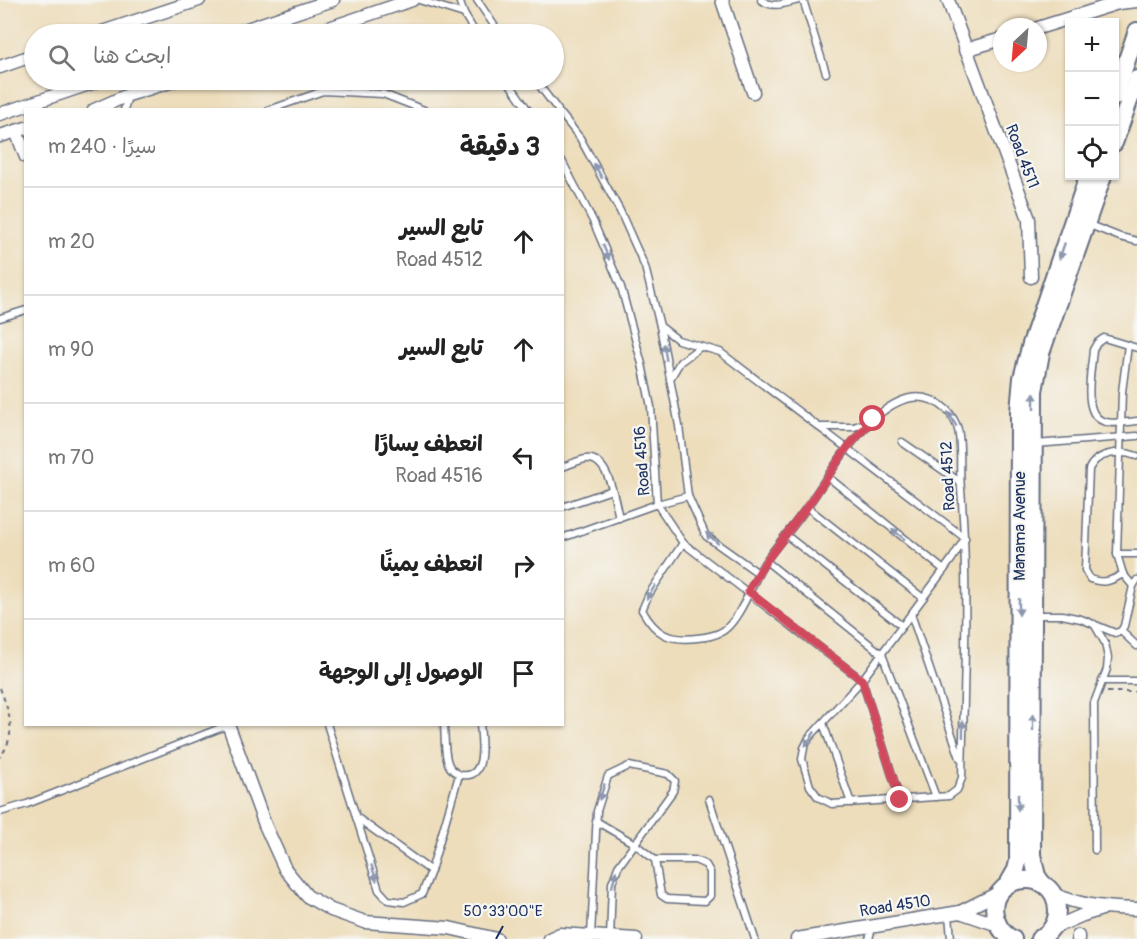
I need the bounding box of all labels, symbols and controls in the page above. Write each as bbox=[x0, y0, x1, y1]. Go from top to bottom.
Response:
north arrow bbox=[993, 18, 1047, 72]
map controls bbox=[1065, 18, 1119, 180]
button: + bbox=[1065, 18, 1119, 72]
search box bbox=[24, 24, 564, 90]
icon: search bbox=[45, 41, 78, 74]
text: ابحث هنا bbox=[93, 42, 171, 70]
button: − bbox=[1065, 72, 1119, 126]
street label: Road 4511 bbox=[1001, 121, 1043, 191]
button: locate bbox=[1065, 126, 1119, 180]
text: 3 دقيقة bbox=[460, 131, 540, 163]
text: سيرًا · 240 m bbox=[48, 134, 157, 159]
one-way arrow bbox=[593, 162, 603, 179]
text: تابع السير bbox=[400, 214, 483, 242]
icon: ahead bbox=[507, 225, 540, 258]
text: 20 m bbox=[48, 229, 95, 254]
one-way arrow bbox=[1057, 242, 1067, 260]
one-way arrow bbox=[602, 243, 611, 261]
text: Road 4512 bbox=[396, 247, 483, 272]
icon: ahead bbox=[507, 333, 540, 366]
text: تابع السير bbox=[400, 334, 483, 362]
text: 90 m bbox=[48, 337, 94, 362]
one-way arrow bbox=[660, 343, 669, 362]
one-way arrow bbox=[1030, 391, 1039, 410]
route start bbox=[859, 405, 885, 431]
one-way arrow bbox=[947, 410, 957, 427]
street label: Road 4516 bbox=[630, 425, 654, 497]
text: انعطف يسارًا bbox=[374, 430, 483, 458]
icon: left bbox=[507, 441, 540, 474]
street label: Road 4512 bbox=[936, 441, 960, 511]
text: 70 m bbox=[48, 445, 94, 470]
text: Road 4516 bbox=[395, 463, 483, 488]
street label: Manama Avenue bbox=[1010, 471, 1030, 581]
one-way arrow bbox=[890, 527, 906, 540]
one-way arrow bbox=[705, 532, 720, 545]
icon: right bbox=[507, 549, 540, 582]
text: انعطف يمينًا bbox=[380, 550, 483, 578]
text: 60 m bbox=[48, 553, 95, 578]
one-way arrow bbox=[645, 583, 656, 600]
one-way arrow bbox=[1014, 598, 1024, 617]
icon: arrive bbox=[507, 657, 540, 690]
text: الوصول إلى الوجهة bbox=[319, 658, 483, 686]
one-way arrow bbox=[1028, 712, 1038, 731]
one-way arrow bbox=[958, 720, 968, 739]
one-way arrow bbox=[804, 731, 815, 748]
one-way arrow bbox=[597, 783, 607, 801]
route end bbox=[886, 786, 912, 812]
one-way arrow bbox=[1013, 793, 1023, 812]
one-way arrow bbox=[369, 864, 379, 882]
one-way arrow bbox=[610, 870, 620, 889]
street label: Road 4510 bbox=[858, 890, 932, 921]
text: 50°33'00"E bbox=[463, 902, 543, 921]

